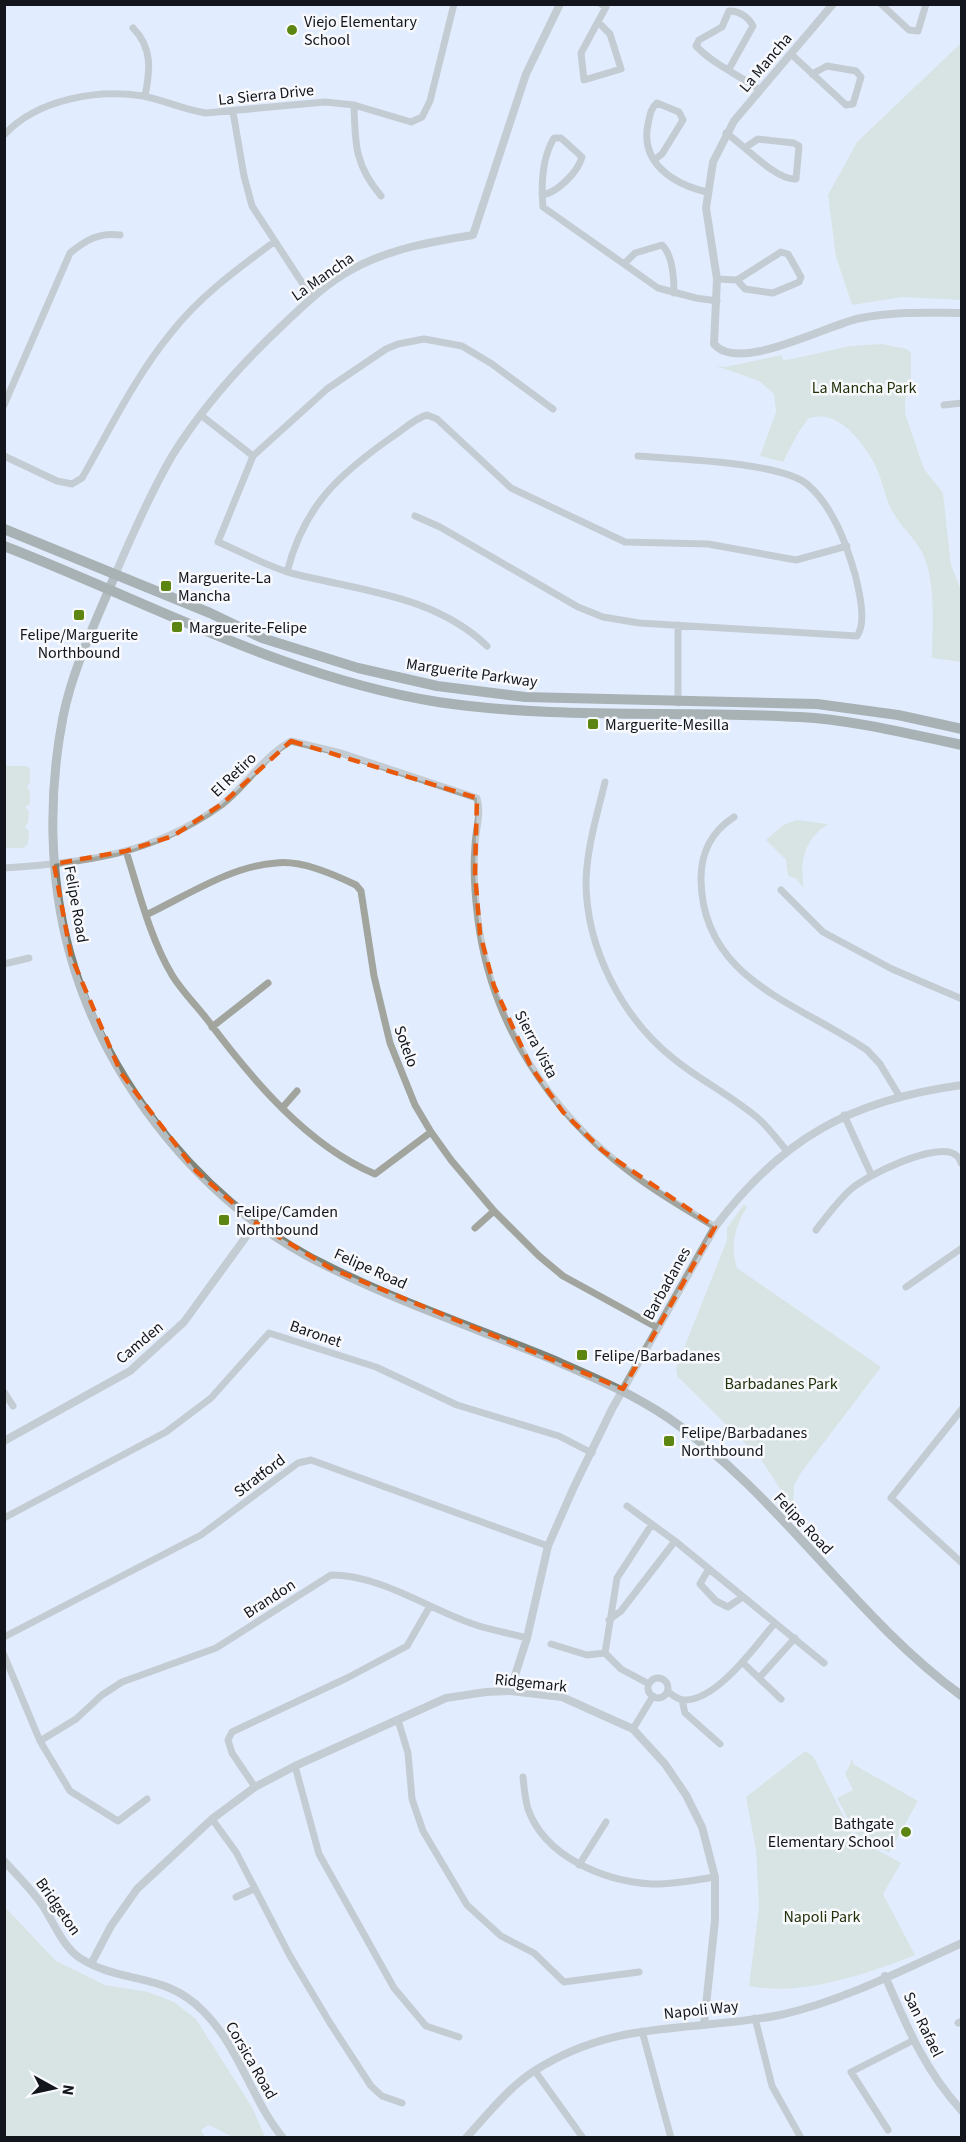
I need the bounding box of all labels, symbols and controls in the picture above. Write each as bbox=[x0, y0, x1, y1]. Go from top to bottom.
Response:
place label: Viejo Elementary School bbox=[304, 11, 417, 51]
marker: Viejo Elementary School bbox=[285, 23, 299, 37]
street label: La Mancha bbox=[734, 28, 797, 97]
street label: La Sierra Drive bbox=[217, 79, 315, 111]
street label: La Mancha bbox=[287, 247, 358, 306]
park label: La Mancha Park bbox=[812, 377, 916, 399]
place label: Marguerite-La Mancha bbox=[178, 567, 271, 607]
marker: Marguerite-La Mancha bbox=[159, 579, 173, 593]
marker: Felipe/Marguerite Northbound bbox=[72, 608, 86, 622]
place label: Marguerite-Felipe bbox=[189, 617, 307, 639]
marker: Marguerite-Felipe bbox=[170, 620, 184, 634]
place label: Felipe/Marguerite Northbound bbox=[20, 624, 138, 664]
street label: Marguerite Parkway bbox=[405, 653, 539, 693]
place label: Marguerite-Mesilla bbox=[605, 714, 729, 736]
marker: Marguerite-Mesilla bbox=[586, 717, 600, 731]
street label: El Retiro bbox=[206, 747, 261, 802]
street label: Felipe Road bbox=[58, 864, 94, 944]
street label: Sierra Vista bbox=[509, 1007, 563, 1082]
street label: Sotelo bbox=[388, 1022, 424, 1070]
place label: Felipe/Camden Northbound bbox=[236, 1201, 338, 1241]
marker: Felipe/Camden Northbound bbox=[217, 1213, 231, 1227]
street label: Felipe Road bbox=[330, 1243, 411, 1295]
street label: Barbadanes bbox=[638, 1243, 696, 1324]
street label: Baronet bbox=[287, 1315, 345, 1353]
street label: Camden bbox=[111, 1316, 168, 1369]
place label: Felipe/Barbadanes bbox=[594, 1345, 720, 1367]
marker: Felipe/Barbadanes bbox=[575, 1348, 589, 1362]
park label: Barbadanes Park bbox=[724, 1373, 838, 1395]
place label: Felipe/Barbadanes Northbound bbox=[681, 1422, 807, 1462]
marker: Felipe/Barbadanes Northbound bbox=[662, 1434, 676, 1448]
street label: Stratford bbox=[229, 1449, 290, 1502]
street label: Felipe Road bbox=[769, 1488, 838, 1560]
street label: Brandon bbox=[239, 1574, 300, 1624]
street label: Ridgemark bbox=[494, 1668, 568, 1698]
place label: Bathgate Elementary School bbox=[768, 1813, 894, 1853]
marker: Bathgate Elementary School bbox=[899, 1825, 913, 1839]
street label: Bridgeton bbox=[30, 1873, 86, 1940]
park label: Napoli Park bbox=[783, 1906, 861, 1928]
street label: San Rafael bbox=[898, 1988, 948, 2061]
street label: Napoli Way bbox=[663, 1995, 740, 2025]
street label: Corsica Road bbox=[220, 2017, 282, 2104]
north arrow bbox=[24, 2058, 84, 2118]
text: N bbox=[56, 2083, 79, 2097]

